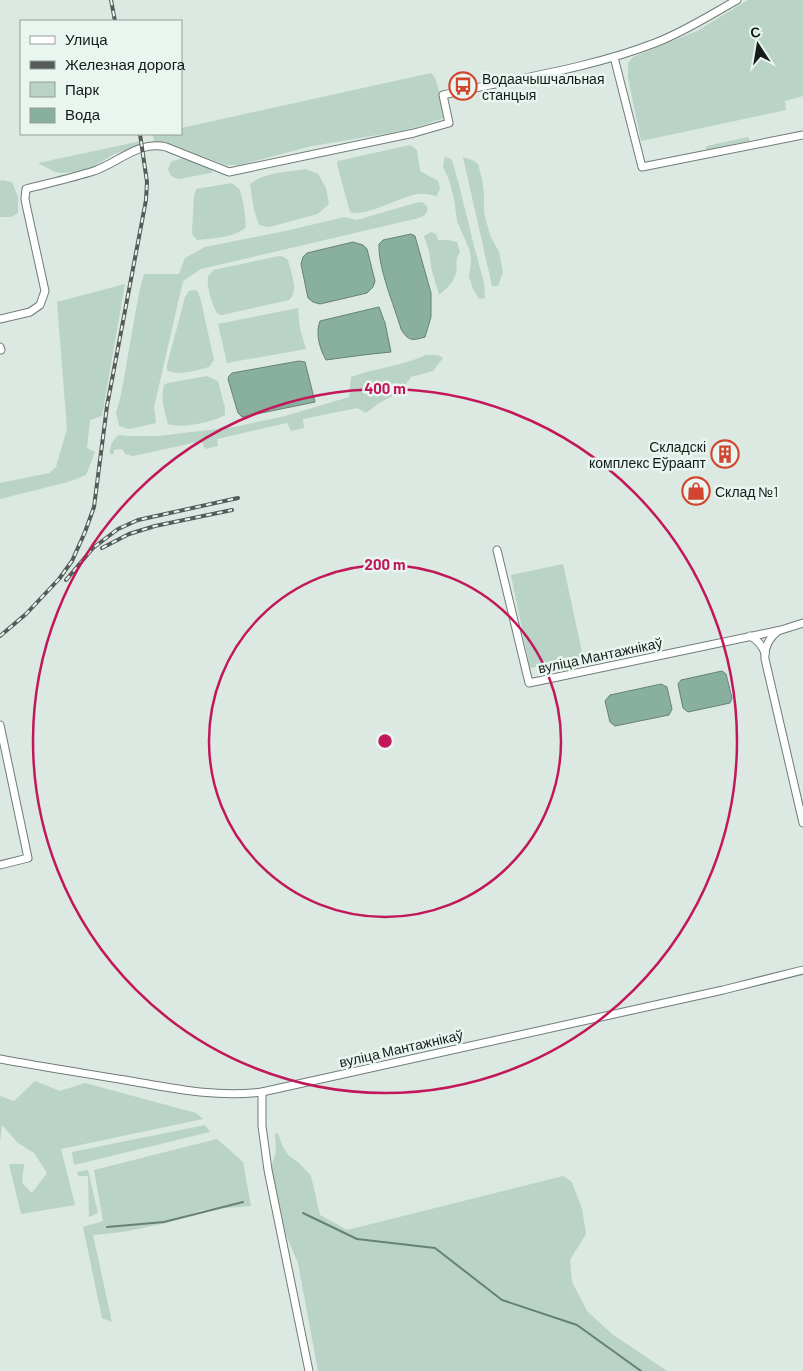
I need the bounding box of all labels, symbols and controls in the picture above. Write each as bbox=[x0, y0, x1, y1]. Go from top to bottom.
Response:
legend bbox=[20, 20, 182, 135]
north arrow bbox=[733, 20, 783, 70]
text: С bbox=[748, 22, 762, 41]
text: Улица bbox=[65, 30, 108, 48]
text: Железная дорога bbox=[65, 55, 186, 73]
place label: Водаачышчальная станцыя bbox=[482, 70, 604, 103]
bus stop icon: Водаачышчальная станцыя bbox=[448, 71, 478, 101]
text: Парк bbox=[65, 80, 99, 98]
text: Вода bbox=[65, 105, 101, 123]
text: 400 m bbox=[364, 379, 406, 397]
place label: Складскі комплекс Еўраапт bbox=[589, 438, 707, 471]
building icon: Складскі комплекс Еўраапт bbox=[710, 439, 740, 469]
shop icon: Склад №1 bbox=[681, 476, 711, 506]
place label: Склад №1 bbox=[715, 483, 778, 500]
text: 200 m bbox=[364, 555, 406, 573]
street label: вуліца Мантажнікаў bbox=[536, 634, 664, 676]
centre of rings bbox=[376, 732, 394, 750]
street label: вуліца Мантажнікаў bbox=[337, 1025, 465, 1071]

